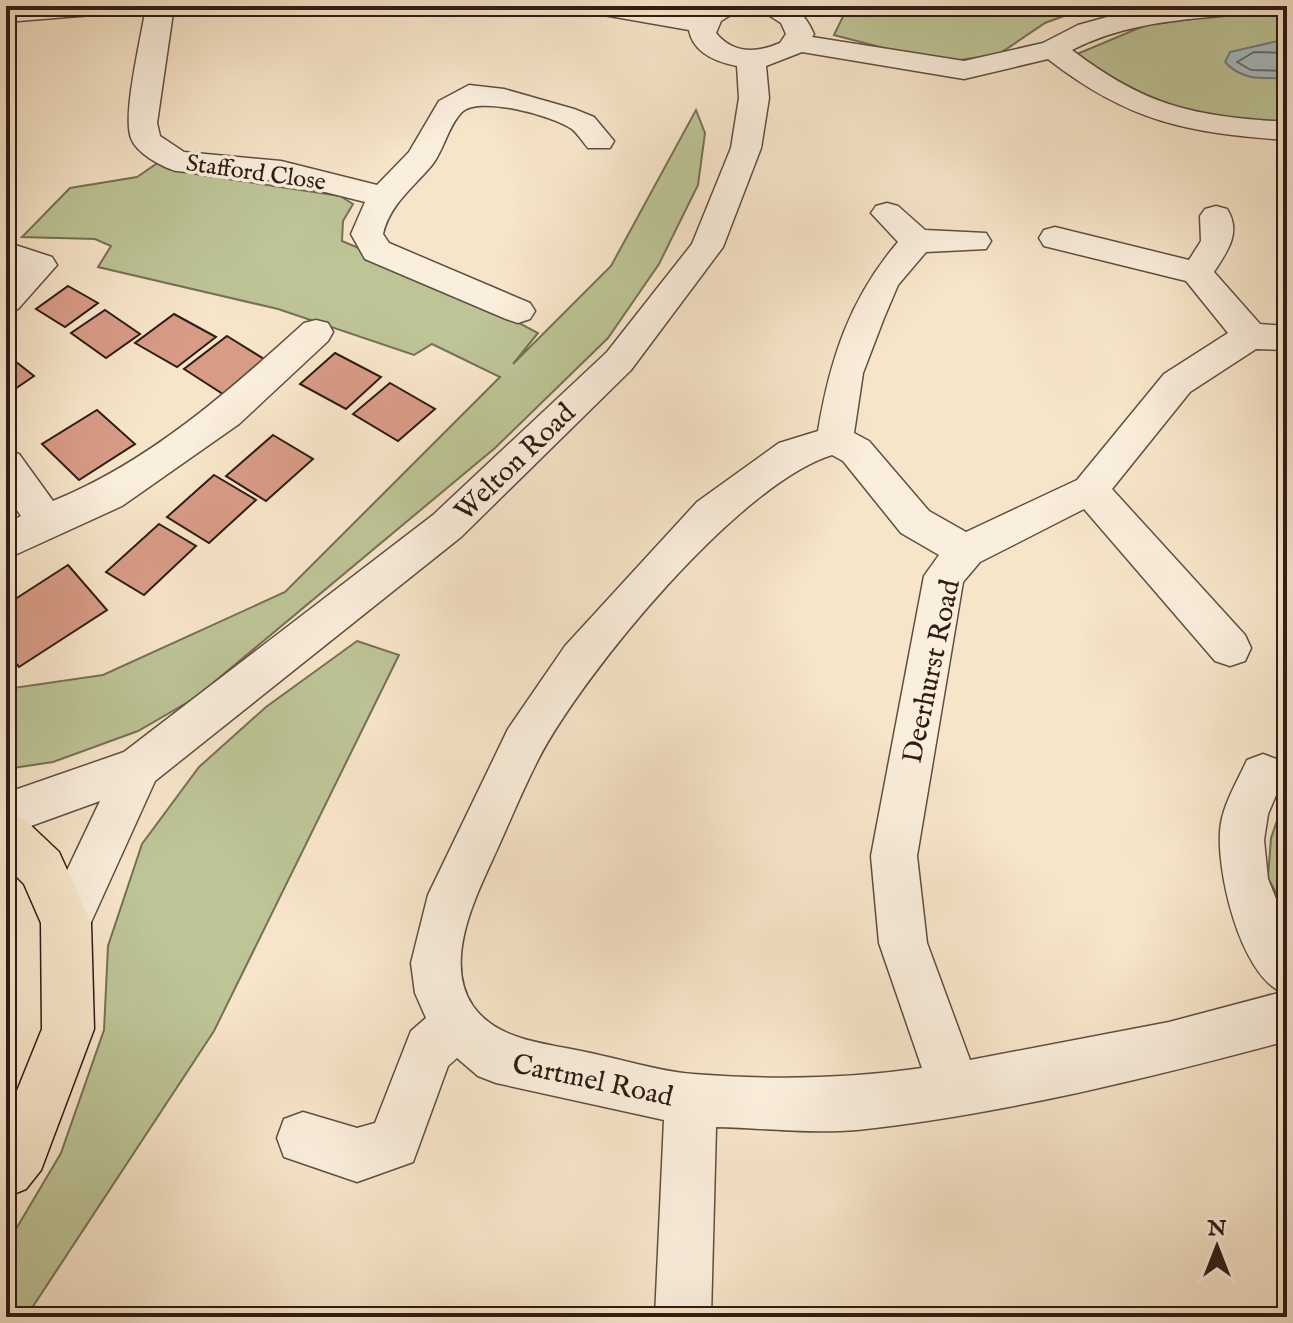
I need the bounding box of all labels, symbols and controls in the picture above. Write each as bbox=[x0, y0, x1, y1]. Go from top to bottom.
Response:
street label: Stafford Close bbox=[184, 148, 328, 199]
street label: Welton Road bbox=[448, 396, 584, 529]
street label: Deerhurst Road bbox=[896, 576, 969, 766]
street label: Cartmel Road bbox=[509, 1047, 676, 1116]
north arrow bbox=[1177, 1207, 1257, 1287]
text: N bbox=[1206, 1215, 1227, 1243]

